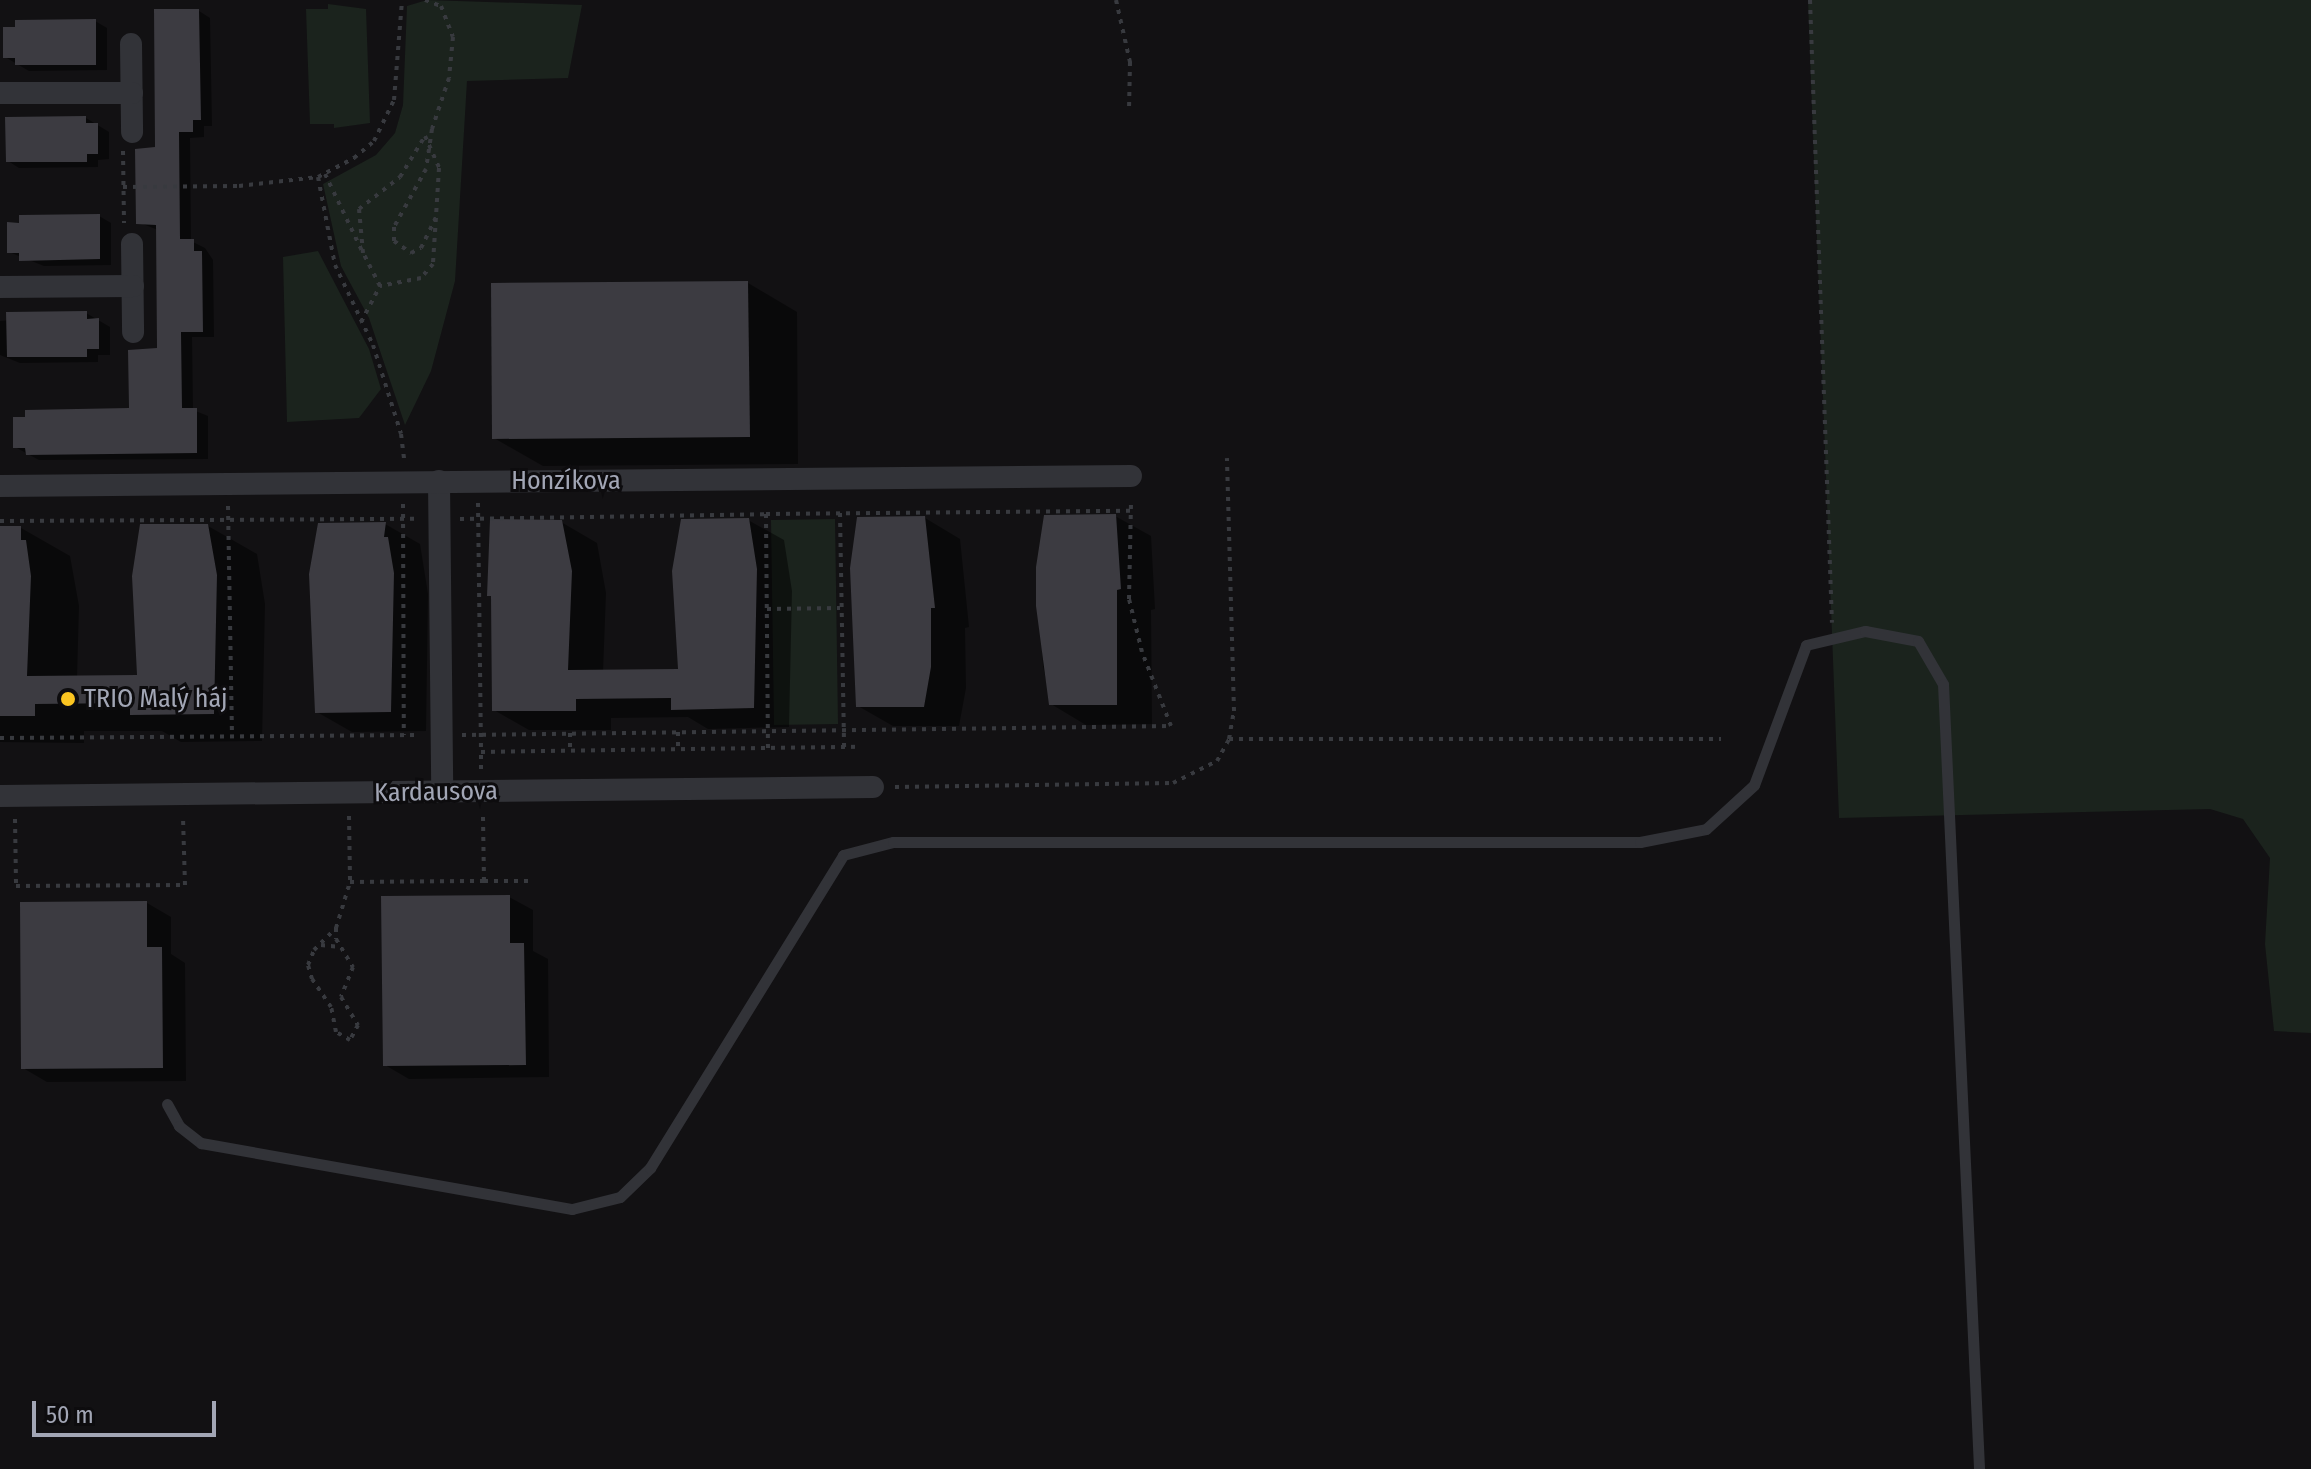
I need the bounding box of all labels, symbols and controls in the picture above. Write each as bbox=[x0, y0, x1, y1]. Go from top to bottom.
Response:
street label: Honzíkova bbox=[511, 465, 621, 497]
place label: TRIO Malý háj bbox=[84, 683, 227, 715]
marker: TRIO Malý háj bbox=[59, 690, 77, 708]
street label: Kardausova bbox=[374, 775, 498, 809]
scale bar bbox=[36, 1385, 220, 1435]
text: 50 m bbox=[46, 1401, 94, 1429]

